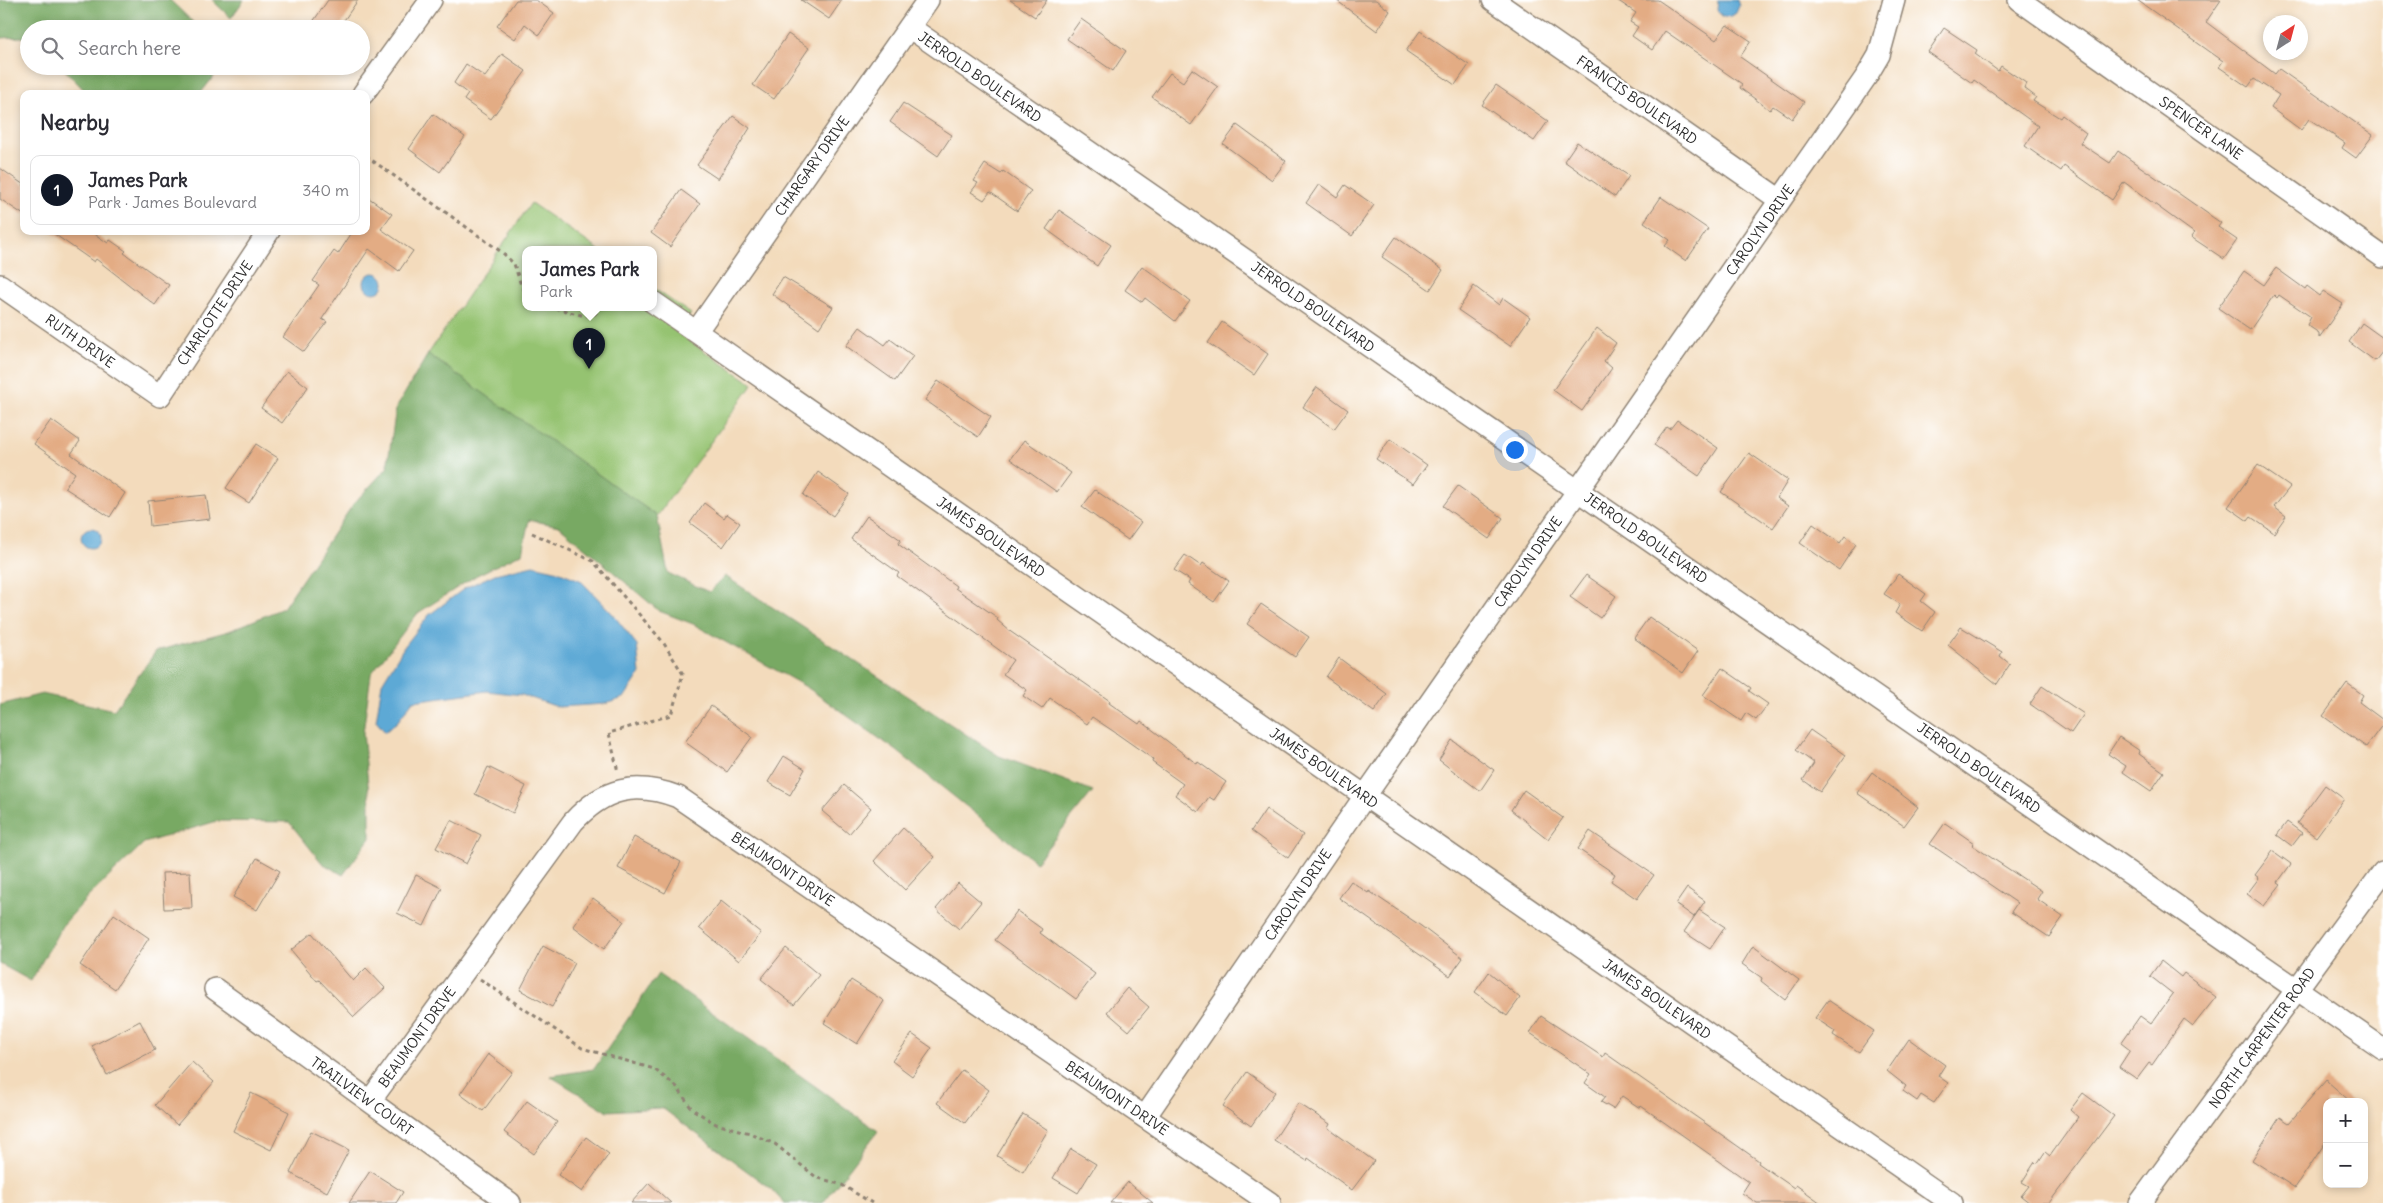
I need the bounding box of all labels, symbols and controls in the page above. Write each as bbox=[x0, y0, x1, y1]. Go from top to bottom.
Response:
north arrow bbox=[2263, 15, 2308, 60]
search box bbox=[20, 20, 370, 75]
street label: JERROLD BOULEVARD bbox=[915, 28, 1045, 126]
icon: search bbox=[38, 34, 66, 62]
text: Search here bbox=[78, 36, 181, 60]
street label: FRANCIS BOULEVARD bbox=[1573, 51, 1701, 149]
street label: SPENCER LANE bbox=[2156, 92, 2246, 164]
text: Nearby bbox=[40, 109, 110, 136]
street label: CHARGARY DRIVE bbox=[771, 113, 853, 219]
text: James Park bbox=[88, 168, 188, 192]
text: 1 bbox=[54, 180, 60, 200]
text: 340 m bbox=[302, 180, 349, 200]
street label: CAROLYN DRIVE bbox=[1722, 181, 1798, 279]
text: Park · James Boulevard bbox=[88, 192, 257, 212]
popup bbox=[522, 246, 657, 311]
street label: CHARLOTTE DRIVE bbox=[173, 257, 257, 369]
text: James Park bbox=[540, 257, 639, 281]
street label: JERROLD BOULEVARD bbox=[1248, 258, 1378, 356]
text: Park bbox=[540, 281, 573, 301]
street label: RUTH DRIVE bbox=[42, 310, 118, 372]
pin: 1 bbox=[573, 328, 605, 369]
your location bbox=[1502, 437, 1528, 463]
street label: JERROLD BOULEVARD bbox=[1581, 489, 1711, 587]
street label: JAMES BOULEVARD bbox=[933, 493, 1049, 581]
street label: CAROLYN DRIVE bbox=[1490, 513, 1566, 611]
street label: JERROLD BOULEVARD bbox=[1914, 719, 2044, 817]
street label: JAMES BOULEVARD bbox=[1266, 724, 1382, 812]
street label: BEAUMONT DRIVE bbox=[728, 828, 838, 910]
street label: CAROLYN DRIVE bbox=[1261, 846, 1335, 944]
street label: JAMES BOULEVARD bbox=[1599, 955, 1715, 1043]
street label: NORTH CARPENTER ROAD bbox=[2205, 964, 2319, 1112]
street label: BEAUMONT DRIVE bbox=[374, 983, 460, 1091]
street label: TRAILVIEW COURT bbox=[307, 1053, 417, 1139]
street label: BEAUMONT DRIVE bbox=[1062, 1057, 1172, 1139]
map controls bbox=[2323, 1098, 2368, 1188]
button: + bbox=[2323, 1098, 2368, 1143]
button: − bbox=[2323, 1143, 2368, 1188]

